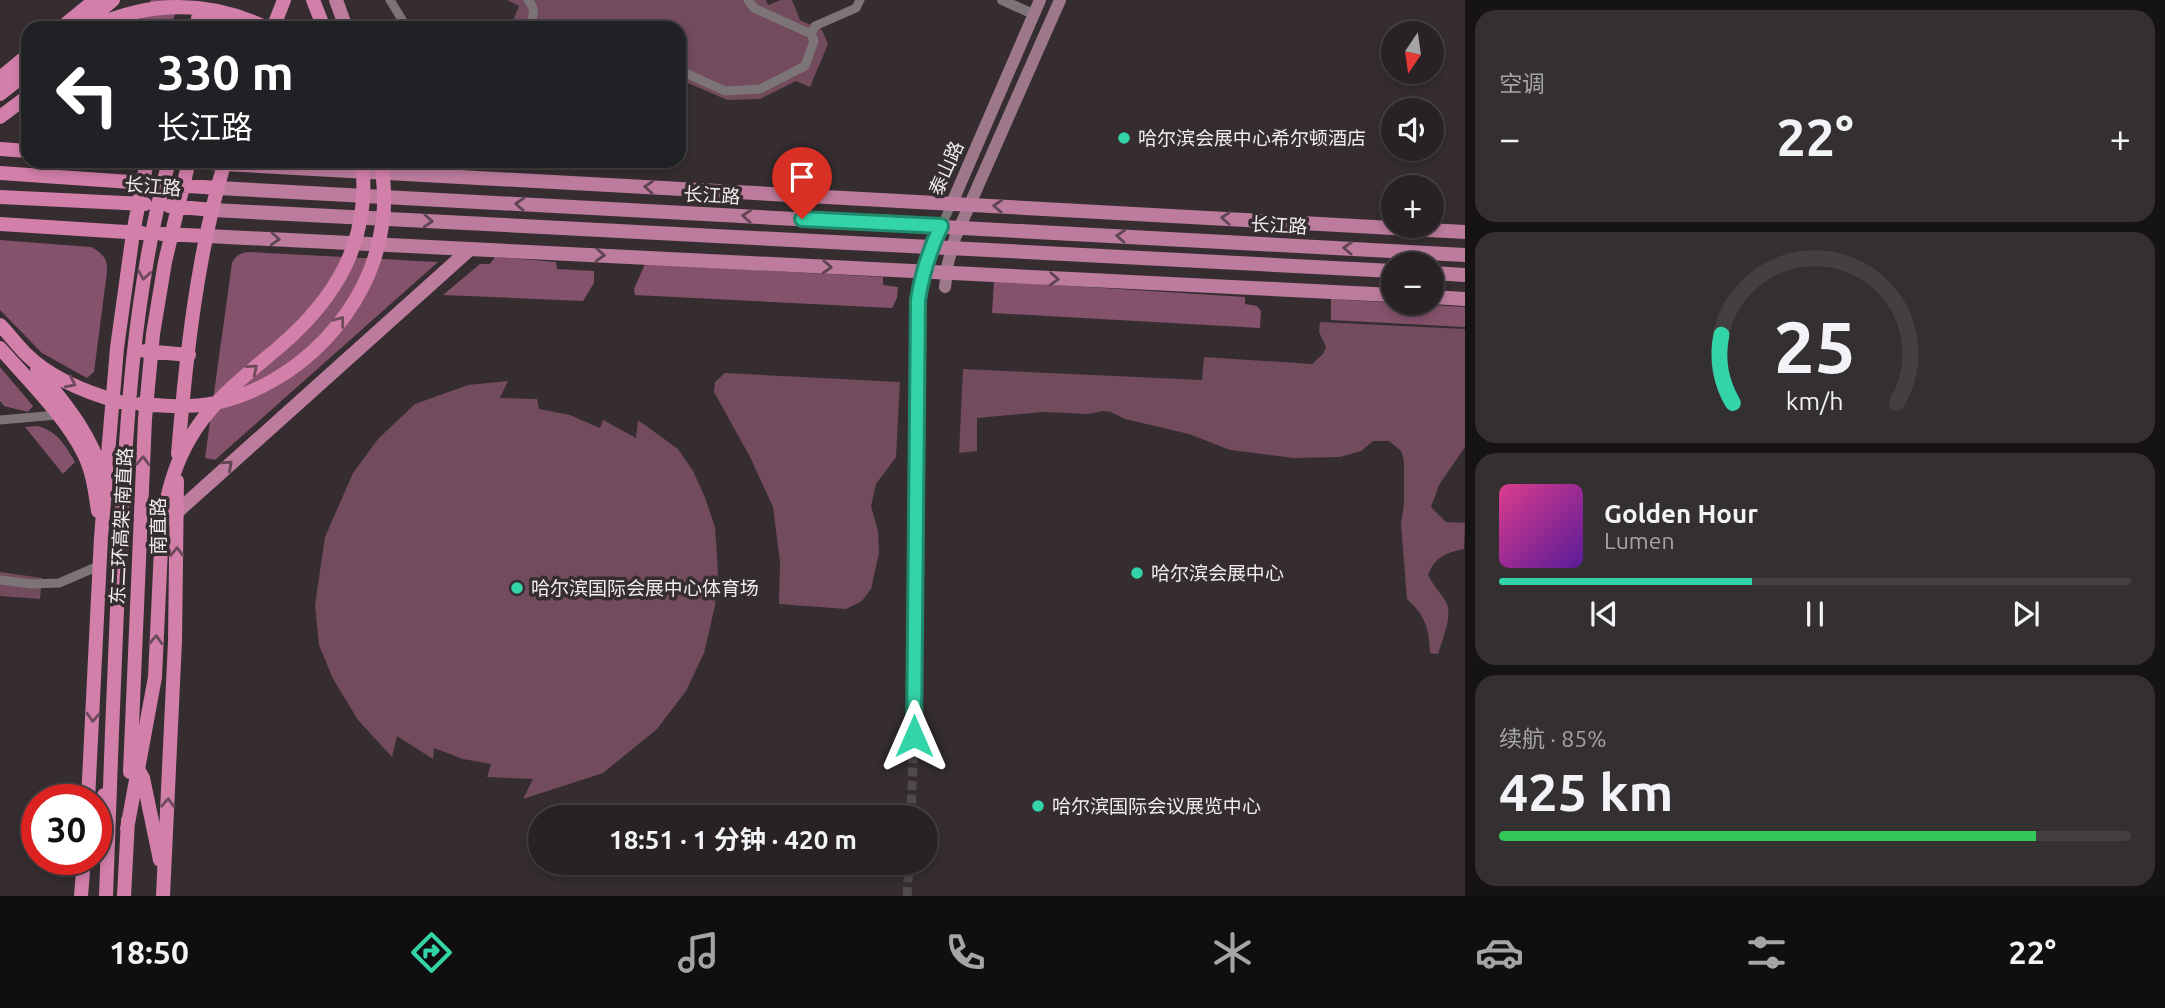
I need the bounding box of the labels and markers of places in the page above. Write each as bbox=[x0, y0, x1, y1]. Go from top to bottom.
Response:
place label: 哈尔滨会展中心希尔顿酒店 bbox=[1138, 127, 1366, 149]
marker: 哈尔滨会展中心希尔顿酒店 bbox=[1116, 130, 1132, 146]
pin bbox=[772, 147, 832, 219]
place label: 哈尔滨会展中心 bbox=[1151, 562, 1284, 584]
marker: 哈尔滨会展中心 bbox=[1129, 565, 1145, 581]
place label: 哈尔滨国际会展中心体育场 bbox=[531, 577, 759, 599]
marker: 哈尔滨国际会展中心体育场 bbox=[509, 580, 525, 596]
place label: 哈尔滨国际会议展览中心 bbox=[1052, 795, 1261, 817]
marker: 哈尔滨国际会议展览中心 bbox=[1030, 798, 1046, 814]

